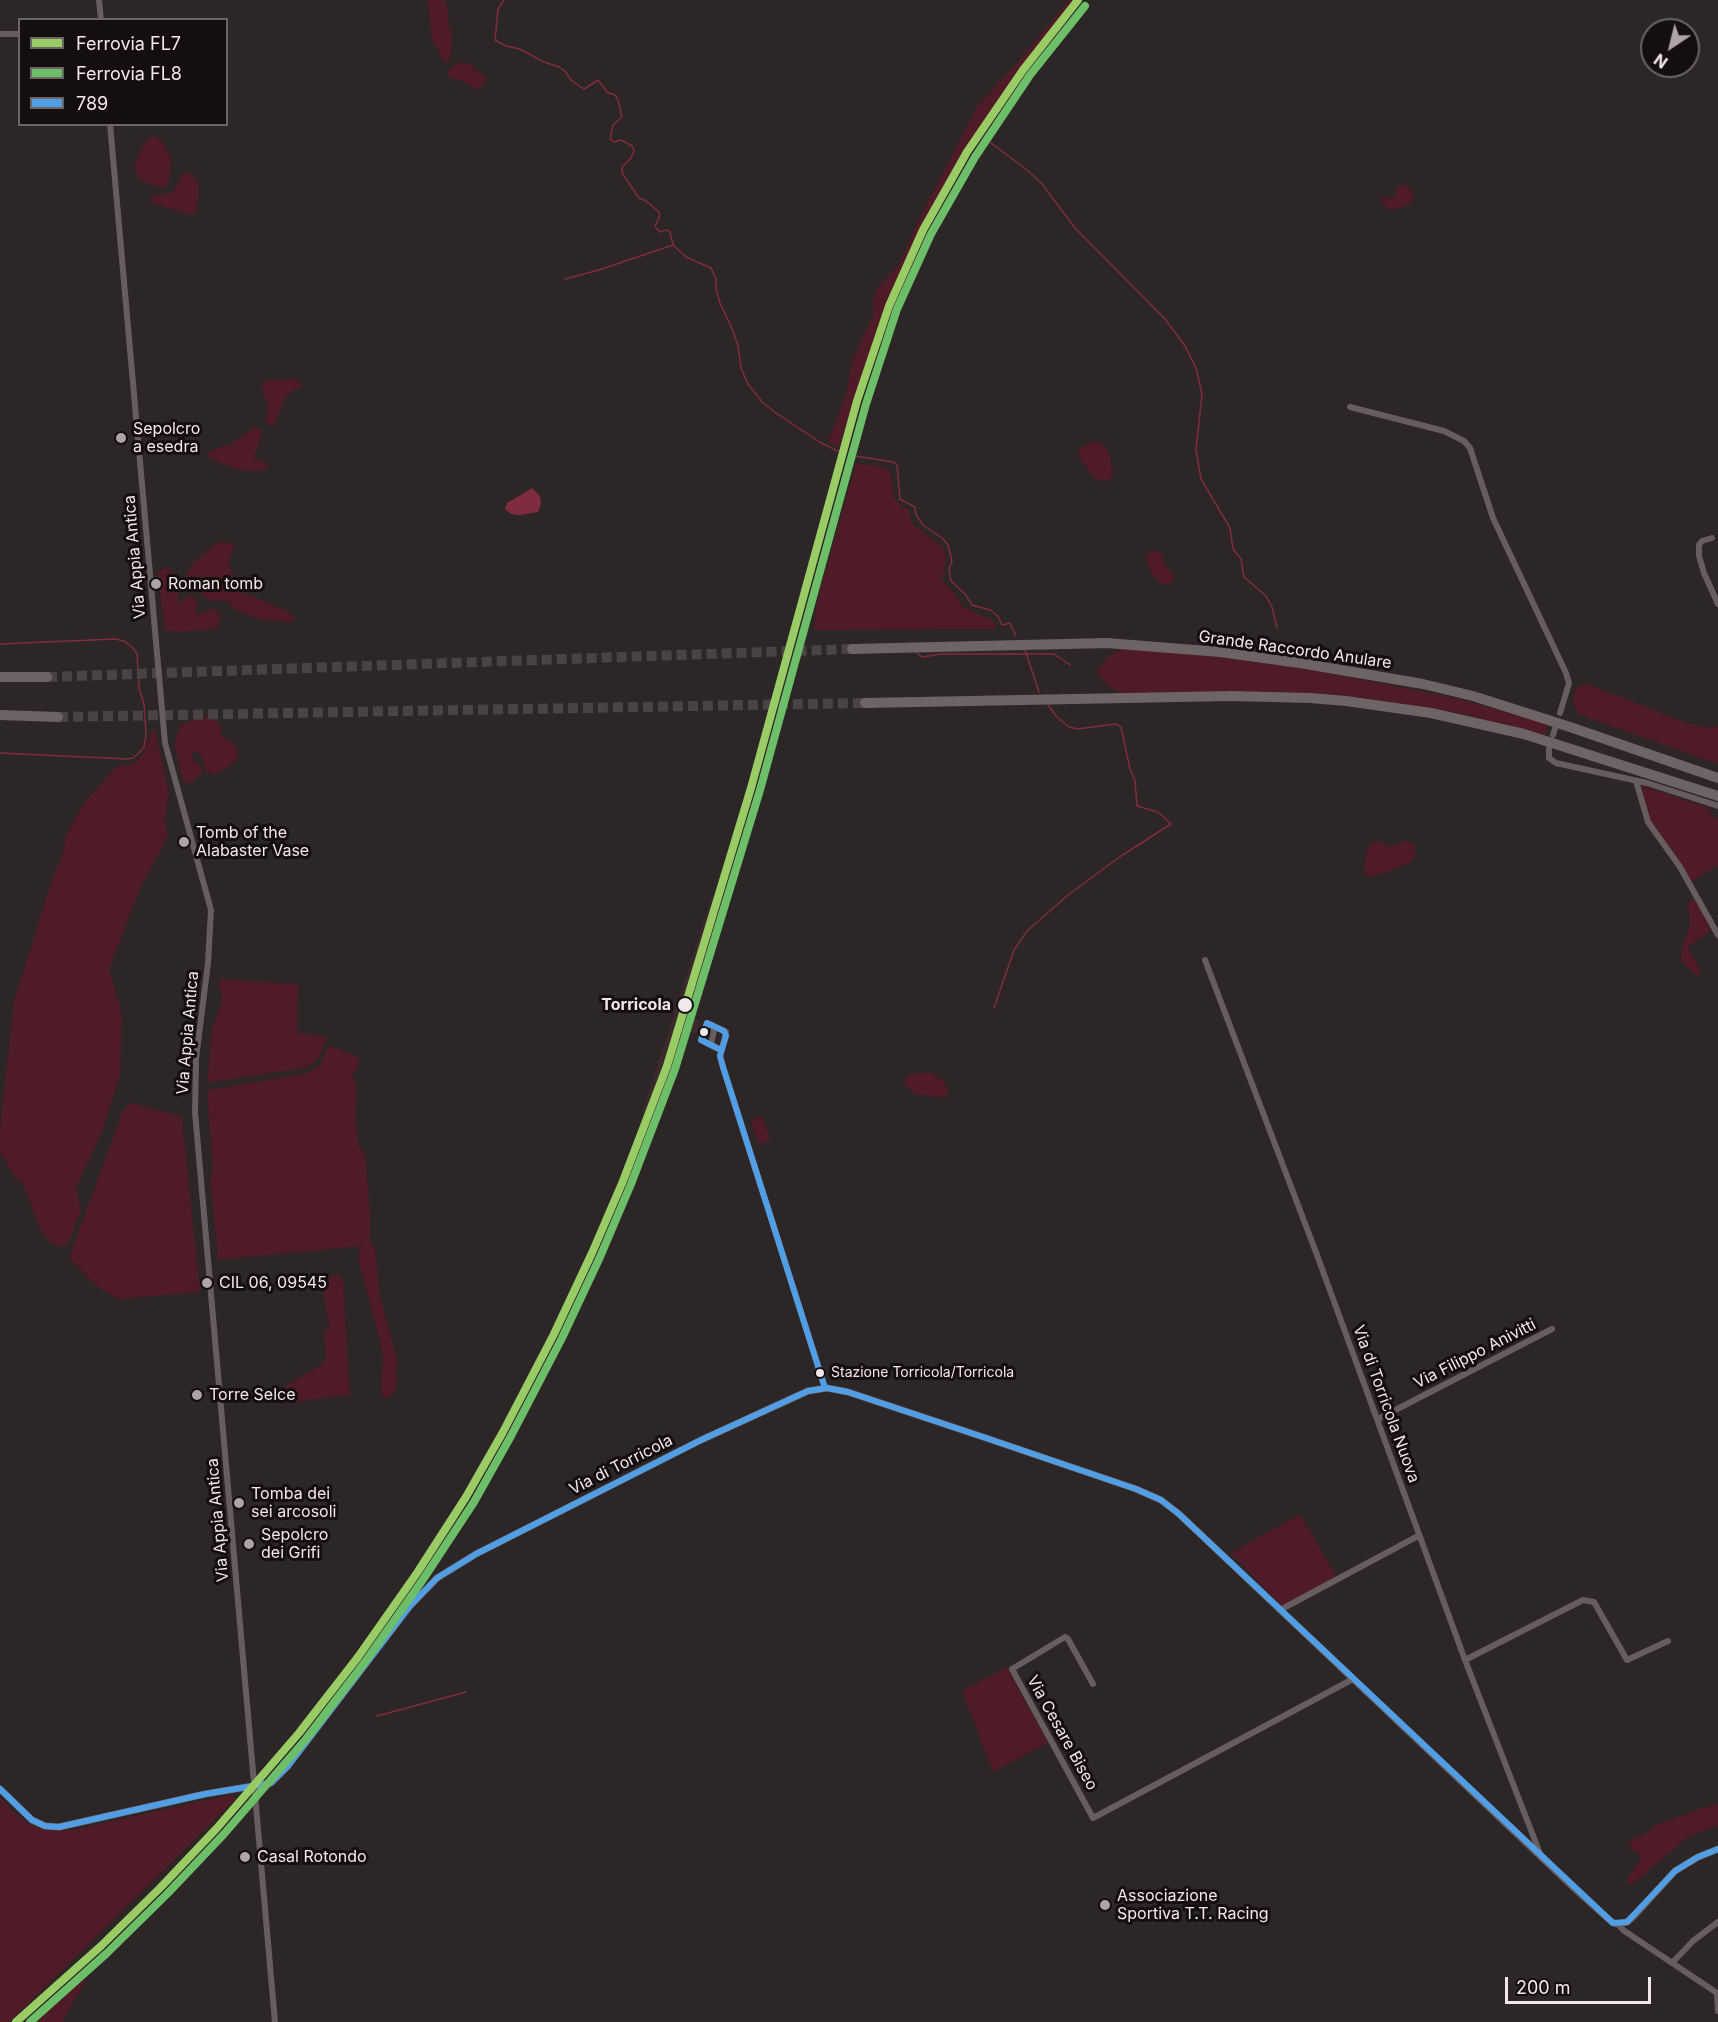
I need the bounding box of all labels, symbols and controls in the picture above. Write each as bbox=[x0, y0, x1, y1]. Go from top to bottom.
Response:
legend bbox=[18, 18, 228, 126]
north arrow bbox=[1640, 18, 1700, 78]
text: Ferrovia FL7 bbox=[76, 33, 181, 54]
text: N bbox=[1650, 49, 1672, 73]
text: Ferrovia FL8 bbox=[76, 63, 182, 84]
text: 789 bbox=[76, 93, 108, 114]
place label: Sepolcro a esedra bbox=[133, 419, 200, 457]
marker: Sepolcro a esedra bbox=[114, 431, 128, 445]
street label: Via Appia Antica bbox=[120, 494, 150, 620]
place label: Roman tomb bbox=[168, 574, 263, 594]
marker: Roman tomb bbox=[149, 577, 163, 591]
street label: Grande Raccordo Anulare bbox=[1197, 627, 1393, 673]
place label: Tomb of the Alabaster Vase bbox=[196, 823, 309, 861]
marker: Tomb of the Alabaster Vase bbox=[177, 835, 191, 849]
street label: Via Appia Antica bbox=[173, 970, 203, 1096]
place label: Torricola bbox=[601, 995, 671, 1015]
marker: Torricola bbox=[676, 996, 694, 1014]
unlabelled marker bbox=[698, 1026, 710, 1038]
place label: CIL 06, 09545 bbox=[219, 1273, 327, 1293]
marker: CIL 06, 09545 bbox=[200, 1276, 214, 1290]
street label: Via Filippo Anivitti bbox=[1411, 1315, 1539, 1393]
street label: Via di Torricola Nuova bbox=[1349, 1323, 1423, 1485]
place label: Stazione Torricola/Torricola bbox=[831, 1365, 1014, 1381]
marker: Stazione Torricola/Torricola bbox=[814, 1367, 826, 1379]
place label: Torre Selce bbox=[209, 1385, 295, 1405]
marker: Torre Selce bbox=[190, 1388, 204, 1402]
street label: Via di Torricola bbox=[566, 1431, 676, 1499]
street label: Via Appia Antica bbox=[203, 1457, 233, 1583]
place label: Tomba dei sei arcosoli bbox=[251, 1484, 336, 1522]
marker: Tomba dei sei arcosoli bbox=[232, 1496, 246, 1510]
place label: Sepolcro dei Grifi bbox=[261, 1525, 328, 1563]
marker: Sepolcro dei Grifi bbox=[242, 1537, 256, 1551]
street label: Via Cesare Biseo bbox=[1023, 1672, 1101, 1794]
place label: Casal Rotondo bbox=[257, 1847, 367, 1867]
marker: Casal Rotondo bbox=[238, 1850, 252, 1864]
place label: Associazione Sportiva T.T. Racing bbox=[1117, 1886, 1269, 1924]
marker: Associazione Sportiva T.T. Racing bbox=[1098, 1898, 1112, 1912]
scale bar bbox=[1508, 1965, 1654, 2003]
text: 200 m bbox=[1516, 1977, 1571, 1998]

